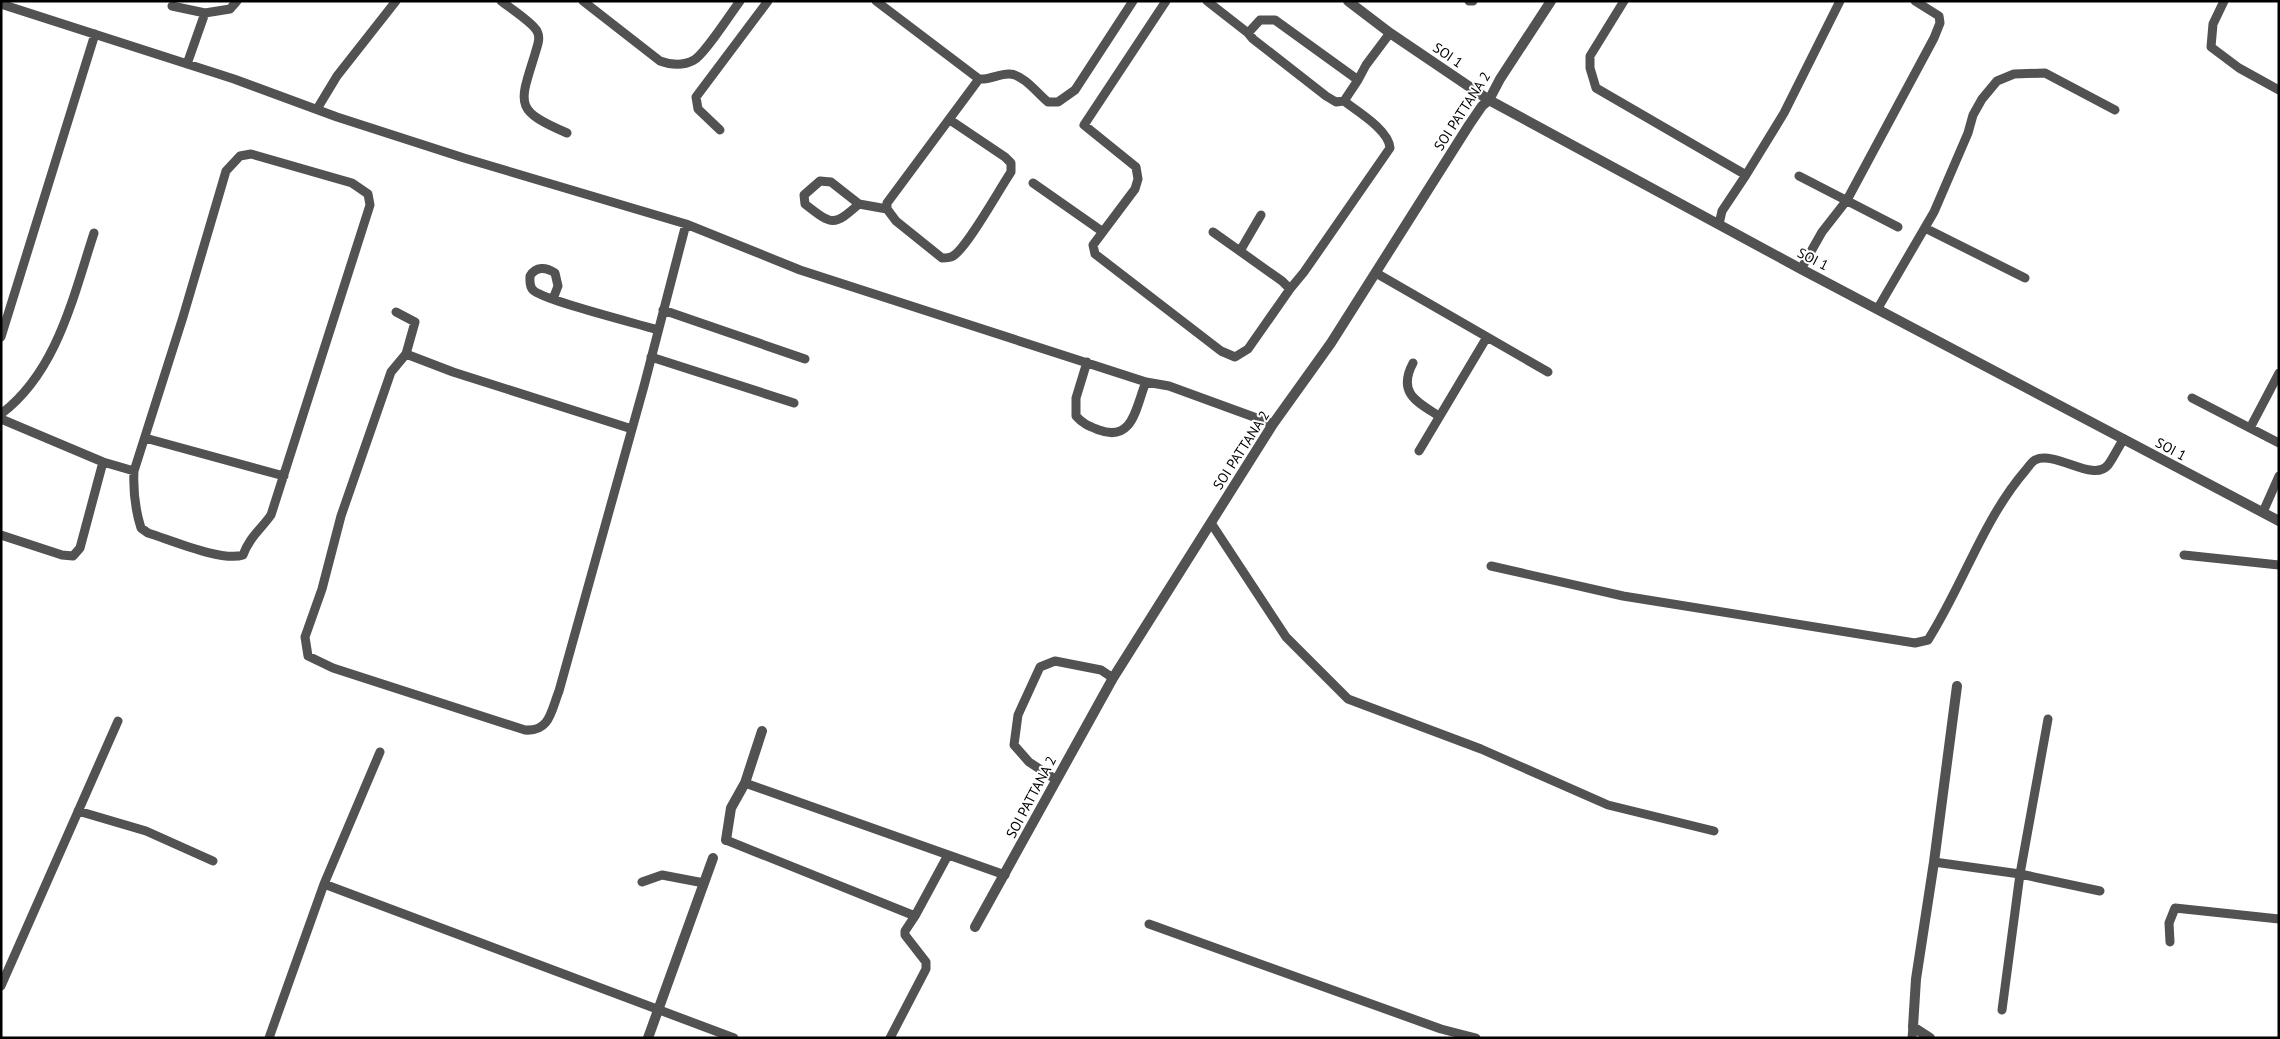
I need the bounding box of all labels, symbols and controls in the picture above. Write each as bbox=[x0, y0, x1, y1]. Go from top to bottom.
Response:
street label: SOI 1 bbox=[1430, 38, 1466, 72]
street label: SOI PATTANA 2 bbox=[1430, 68, 1494, 154]
street label: SOI 1 bbox=[1794, 244, 1832, 274]
street label: SOI PATTANA 2 bbox=[1209, 407, 1273, 493]
street label: SOI 1 bbox=[2152, 433, 2190, 465]
street label: SOI PATTANA 2 bbox=[1002, 753, 1060, 841]

